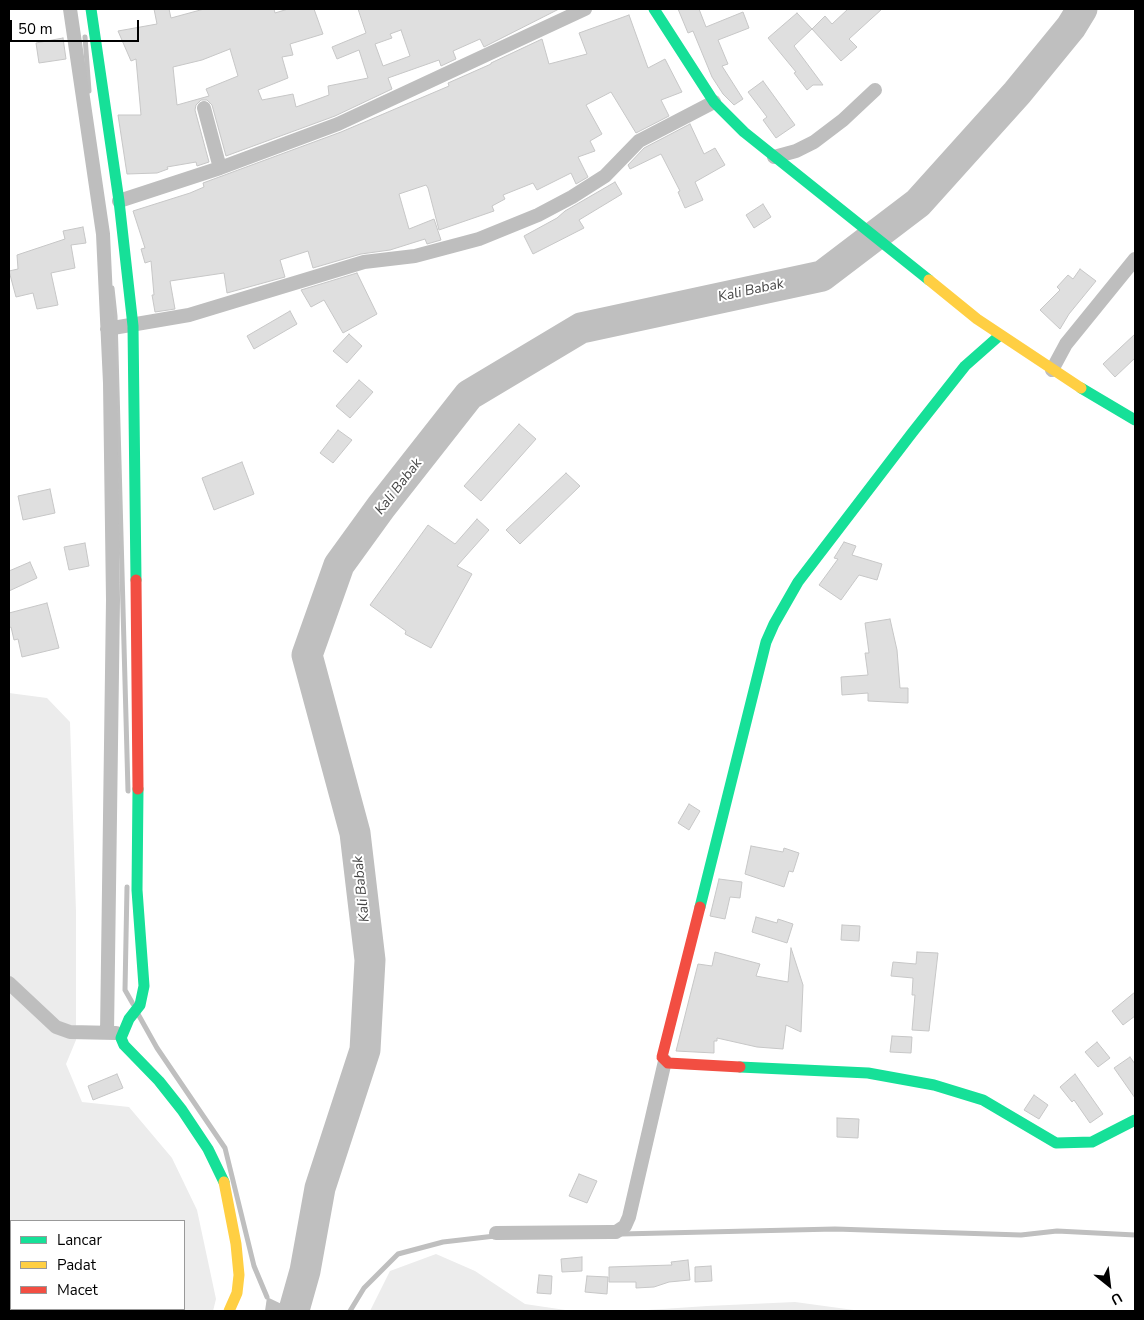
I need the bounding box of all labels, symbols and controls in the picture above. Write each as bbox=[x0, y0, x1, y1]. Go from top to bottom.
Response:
scale bar bbox=[12, 10, 141, 42]
text: 50 m bbox=[18, 19, 53, 39]
water label: Kali Babak bbox=[717, 276, 785, 306]
water label: Kali Babak bbox=[372, 456, 426, 518]
water label: Kali Babak bbox=[350, 855, 374, 923]
legend bbox=[10, 1220, 185, 1310]
text: Lancar bbox=[57, 1230, 102, 1250]
text: Padat bbox=[57, 1255, 96, 1275]
north arrow bbox=[1084, 1260, 1134, 1310]
text: Macet bbox=[57, 1280, 98, 1300]
text: U bbox=[1107, 1288, 1126, 1309]

